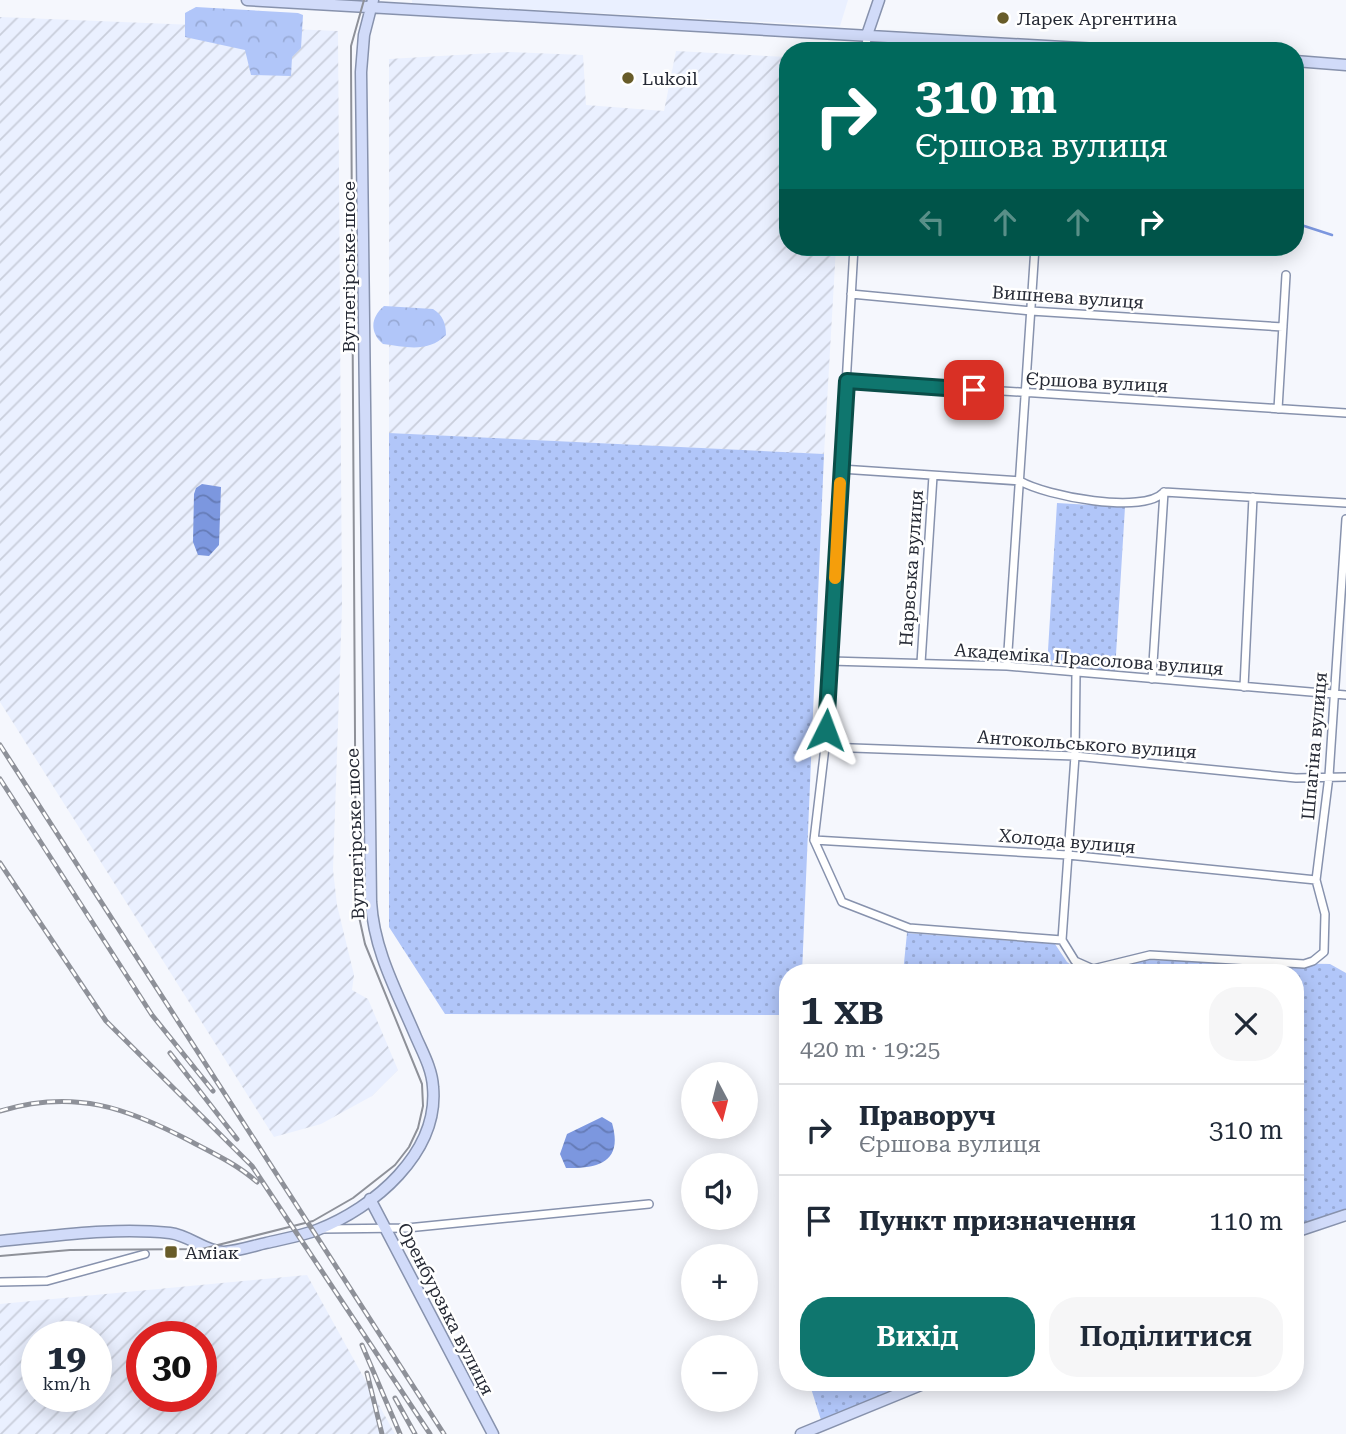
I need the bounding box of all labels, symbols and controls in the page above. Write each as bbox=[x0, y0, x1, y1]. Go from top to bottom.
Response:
place label: Ларек Аргентина bbox=[1017, 8, 1177, 29]
marker: Ларек Аргентина bbox=[995, 10, 1011, 26]
place label: Lukoil bbox=[642, 68, 698, 89]
text: 310 m bbox=[915, 68, 1057, 125]
marker: Lukoil bbox=[620, 70, 636, 86]
icon: right bbox=[800, 70, 891, 161]
text: Єршова вулиця bbox=[915, 127, 1168, 165]
street label: Вуглегірське шосе bbox=[338, 181, 359, 353]
icon: left bbox=[913, 203, 951, 241]
icon: ahead bbox=[986, 203, 1024, 241]
icon: ahead bbox=[1059, 203, 1097, 241]
icon: right bbox=[1132, 203, 1170, 241]
street label: Вишнева вулиця bbox=[991, 281, 1145, 313]
pin bbox=[944, 360, 1004, 420]
street label: Єршова вулиця bbox=[1025, 368, 1169, 396]
icon: arrive bbox=[955, 371, 993, 409]
street label: Нарвська вулиця bbox=[895, 489, 927, 647]
street label: Академіка Прасолова вулиця bbox=[954, 639, 1224, 679]
street label: Шпагіна вулиця bbox=[1297, 671, 1331, 821]
position arrow bbox=[789, 693, 863, 767]
street label: Антокольського вулиця bbox=[976, 726, 1198, 762]
street label: Вуглегірське шосе bbox=[342, 748, 368, 920]
street label: Холода вулиця bbox=[998, 825, 1136, 857]
text: 1 хв bbox=[800, 985, 884, 1034]
button: close bbox=[1209, 987, 1283, 1061]
text: 420 m · 19:25 bbox=[800, 1036, 940, 1063]
north arrow bbox=[681, 1062, 758, 1139]
map controls bbox=[681, 1062, 758, 1412]
text: Праворуч bbox=[859, 1101, 995, 1131]
icon: right bbox=[800, 1111, 838, 1149]
text: 310 m bbox=[1209, 1115, 1283, 1145]
text: Єршова вулиця bbox=[859, 1131, 1041, 1158]
button: sound bbox=[681, 1153, 758, 1230]
icon: arrive bbox=[800, 1202, 838, 1240]
text: Пункт призначення bbox=[859, 1206, 1136, 1236]
text: 110 m bbox=[1209, 1206, 1283, 1236]
street label: Оренбурзька вулиця bbox=[393, 1219, 499, 1399]
place label: Аміак bbox=[185, 1242, 239, 1263]
marker: Аміак bbox=[163, 1244, 179, 1260]
button: + bbox=[681, 1244, 758, 1321]
button: Вихід bbox=[800, 1297, 1035, 1377]
button: Поділитися bbox=[1049, 1297, 1283, 1377]
speed limit sign: 30 bbox=[126, 1321, 217, 1412]
button: − bbox=[681, 1335, 758, 1412]
text: 19 bbox=[47, 1337, 86, 1378]
text: km/h bbox=[42, 1373, 91, 1394]

